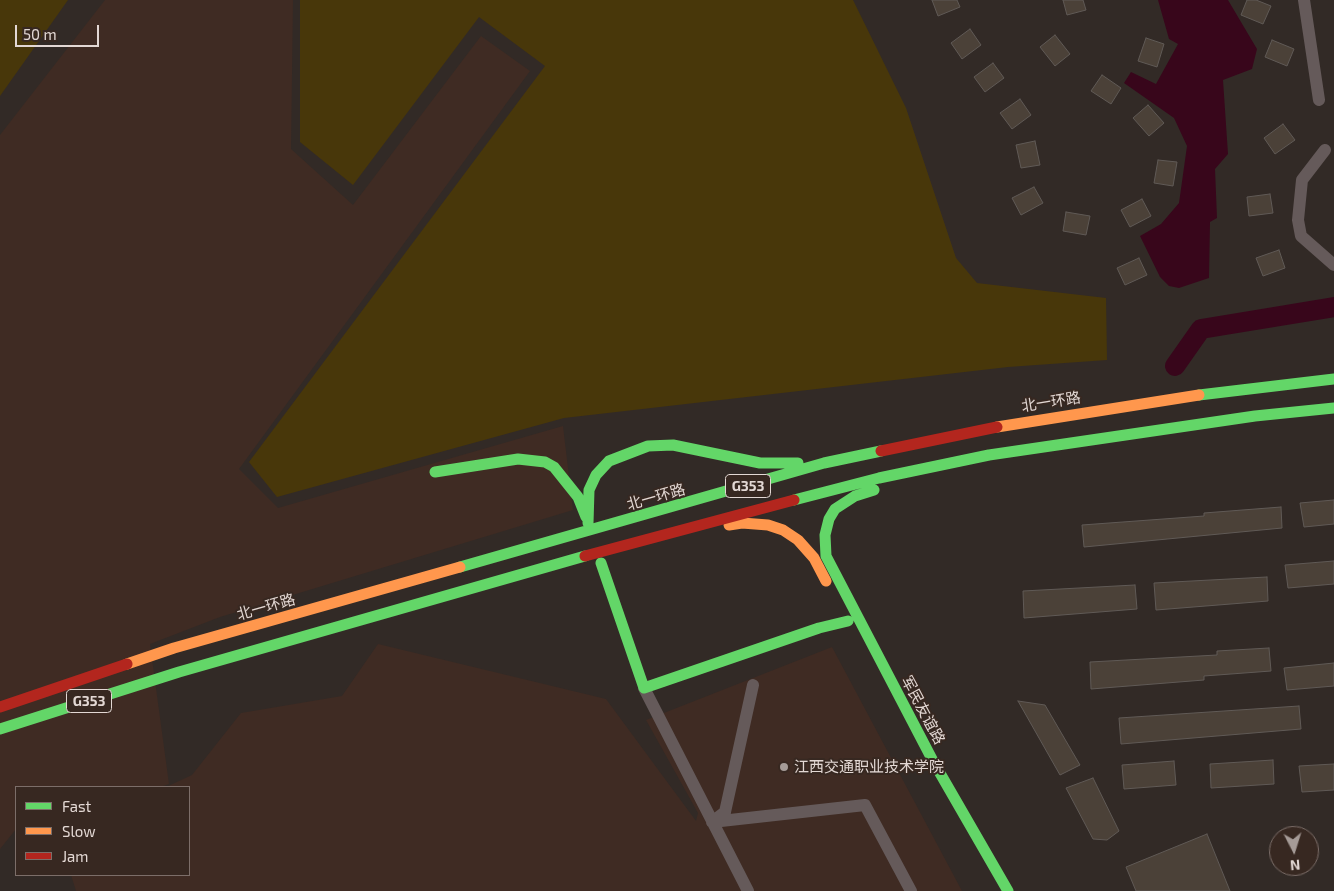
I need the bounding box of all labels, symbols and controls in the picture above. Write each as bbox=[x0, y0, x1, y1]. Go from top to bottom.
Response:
scale bar bbox=[18, 15, 101, 47]
text: 50 m bbox=[23, 25, 57, 43]
street label: 北一环路 bbox=[1020, 388, 1082, 416]
road number: G353 bbox=[726, 474, 770, 498]
street label: 北一环路 bbox=[625, 480, 687, 514]
street label: 北一环路 bbox=[235, 590, 297, 624]
street label: 军民友谊路 bbox=[897, 673, 949, 747]
road number: G353 bbox=[66, 689, 112, 712]
place label: 江西交通职业技术学院 bbox=[794, 758, 944, 776]
marker: 江西交通职业技术学院 bbox=[778, 761, 790, 773]
legend bbox=[15, 786, 190, 876]
text: Fast bbox=[62, 797, 91, 815]
text: Slow bbox=[62, 822, 96, 840]
north arrow bbox=[1269, 826, 1319, 876]
text: Jam bbox=[62, 847, 88, 865]
text: N bbox=[1289, 857, 1301, 874]

